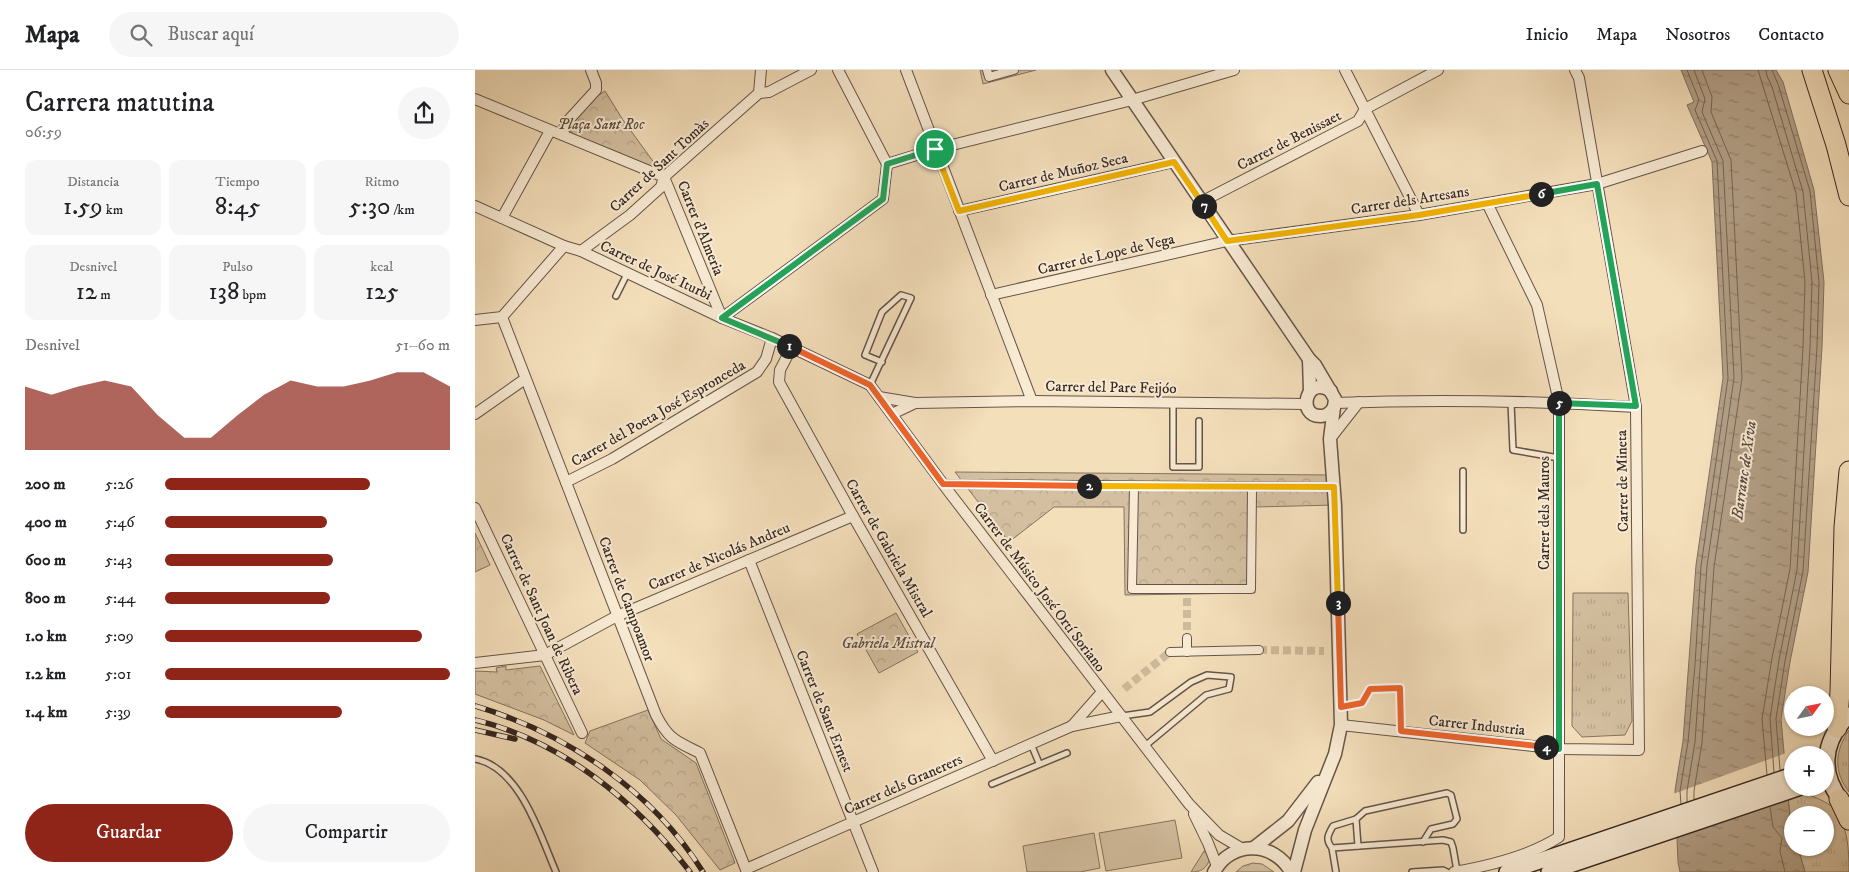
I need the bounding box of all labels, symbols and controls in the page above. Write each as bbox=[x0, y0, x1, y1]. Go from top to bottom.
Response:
search box bbox=[109, 12, 459, 57]
text: Mapa bbox=[25, 20, 79, 50]
icon: search bbox=[127, 21, 155, 49]
text: Buscar aquí bbox=[167, 23, 254, 46]
text: Inicio bbox=[1526, 24, 1568, 46]
text: Mapa bbox=[1596, 24, 1637, 46]
text: Nosotros bbox=[1665, 24, 1730, 46]
text: Contacto bbox=[1758, 24, 1824, 46]
text: Carrera matutina bbox=[25, 85, 214, 120]
button: share bbox=[398, 87, 450, 139]
street label: Carrer de Benissaet bbox=[1234, 106, 1345, 175]
street label: Carrer de Sant Tomàs bbox=[606, 114, 713, 216]
park label: Plaça Sant Roc bbox=[558, 115, 645, 134]
text: 06:59 bbox=[25, 122, 62, 142]
pin bbox=[914, 128, 956, 170]
icon: arrive bbox=[921, 135, 949, 163]
street label: Carrer de Muñoz Seca bbox=[997, 148, 1130, 197]
text: Distancia bbox=[67, 173, 119, 191]
text: Tiempo bbox=[215, 173, 260, 191]
text: Ritmo bbox=[365, 173, 399, 191]
street label: Carrer d'Almeria bbox=[673, 178, 728, 279]
street label: Carrer dels Artesans bbox=[1350, 182, 1470, 219]
pin: 6 bbox=[1529, 182, 1553, 206]
text: 6 bbox=[1538, 185, 1545, 203]
text: 1.59 bbox=[63, 191, 103, 222]
text: 8:45 bbox=[215, 191, 260, 222]
text: 5:30 bbox=[349, 191, 391, 222]
pin: 7 bbox=[1191, 194, 1217, 218]
text: 7 bbox=[1201, 197, 1208, 215]
text: km bbox=[103, 201, 123, 219]
text: /km bbox=[391, 201, 415, 219]
street label: Carrer de Lope de Vega bbox=[1036, 229, 1177, 279]
street label: Carrer de José Iturbi bbox=[597, 236, 715, 305]
text: Desnivel bbox=[69, 258, 117, 276]
text: Pulso bbox=[222, 258, 253, 276]
text: kcal bbox=[370, 258, 393, 276]
text: 12 bbox=[76, 276, 97, 307]
text: 138 bbox=[208, 276, 239, 307]
text: 125 bbox=[365, 276, 399, 307]
text: m bbox=[97, 286, 111, 304]
text: bpm bbox=[239, 286, 267, 304]
pin: 1 bbox=[777, 334, 801, 358]
text: Desnivel bbox=[25, 335, 80, 355]
text: 51–60 m bbox=[395, 335, 450, 355]
text: 1 bbox=[787, 337, 792, 355]
street label: Carrer del Poeta José Espronceda bbox=[568, 355, 749, 471]
street label: Carrer del Pare Feijóo bbox=[1045, 377, 1177, 398]
pin: 5 bbox=[1547, 390, 1571, 416]
text: 5 bbox=[1556, 394, 1563, 412]
water label: Barranc de Xiva bbox=[1727, 420, 1761, 522]
street label: Carrer de Mineta bbox=[1612, 429, 1633, 532]
street label: Carrer dels Mauros bbox=[1535, 456, 1554, 570]
text: 200 m bbox=[25, 474, 66, 494]
text: 5:26 bbox=[105, 474, 133, 494]
pin: 2 bbox=[1077, 474, 1101, 498]
street label: Carrer de Gabriela Mistral bbox=[841, 476, 936, 621]
text: 2 bbox=[1086, 477, 1093, 495]
street label: Carrer de Músico José Ortí Soriano bbox=[970, 499, 1110, 676]
text: 400 m bbox=[25, 512, 67, 532]
text: 5:46 bbox=[105, 512, 135, 532]
street label: Carrer de Nicolás Andreu bbox=[646, 518, 793, 595]
street label: Carrer de Sant Joan de Ribera bbox=[496, 531, 588, 698]
street label: Carrer de Campoamor bbox=[594, 534, 659, 665]
text: 600 m bbox=[25, 550, 66, 570]
text: 5:43 bbox=[105, 550, 132, 570]
text: 800 m bbox=[25, 588, 66, 608]
text: 5:44 bbox=[105, 588, 136, 608]
pin: 3 bbox=[1325, 590, 1351, 616]
text: 3 bbox=[1336, 594, 1341, 612]
text: 1.0 km bbox=[25, 626, 67, 646]
text: 5:09 bbox=[105, 626, 134, 646]
park label: Gabriela Mistral bbox=[842, 634, 937, 653]
street label: Carrer de Sant Ernest bbox=[791, 648, 858, 775]
text: 1.2 km bbox=[25, 664, 66, 684]
text: 5:01 bbox=[105, 664, 132, 684]
north arrow bbox=[1784, 686, 1834, 736]
map controls bbox=[1784, 686, 1834, 856]
text: 1.4 km bbox=[25, 702, 67, 722]
text: 5:39 bbox=[105, 702, 131, 722]
street label: Carrer Industria bbox=[1428, 711, 1527, 740]
pin: 4 bbox=[1533, 734, 1559, 760]
text: 4 bbox=[1542, 738, 1551, 756]
button: + bbox=[1784, 746, 1834, 796]
street label: Carrer dels Granerers bbox=[841, 750, 965, 819]
button: Guardar bbox=[25, 804, 233, 862]
button: Compartir bbox=[243, 804, 450, 862]
button: − bbox=[1784, 806, 1834, 856]

